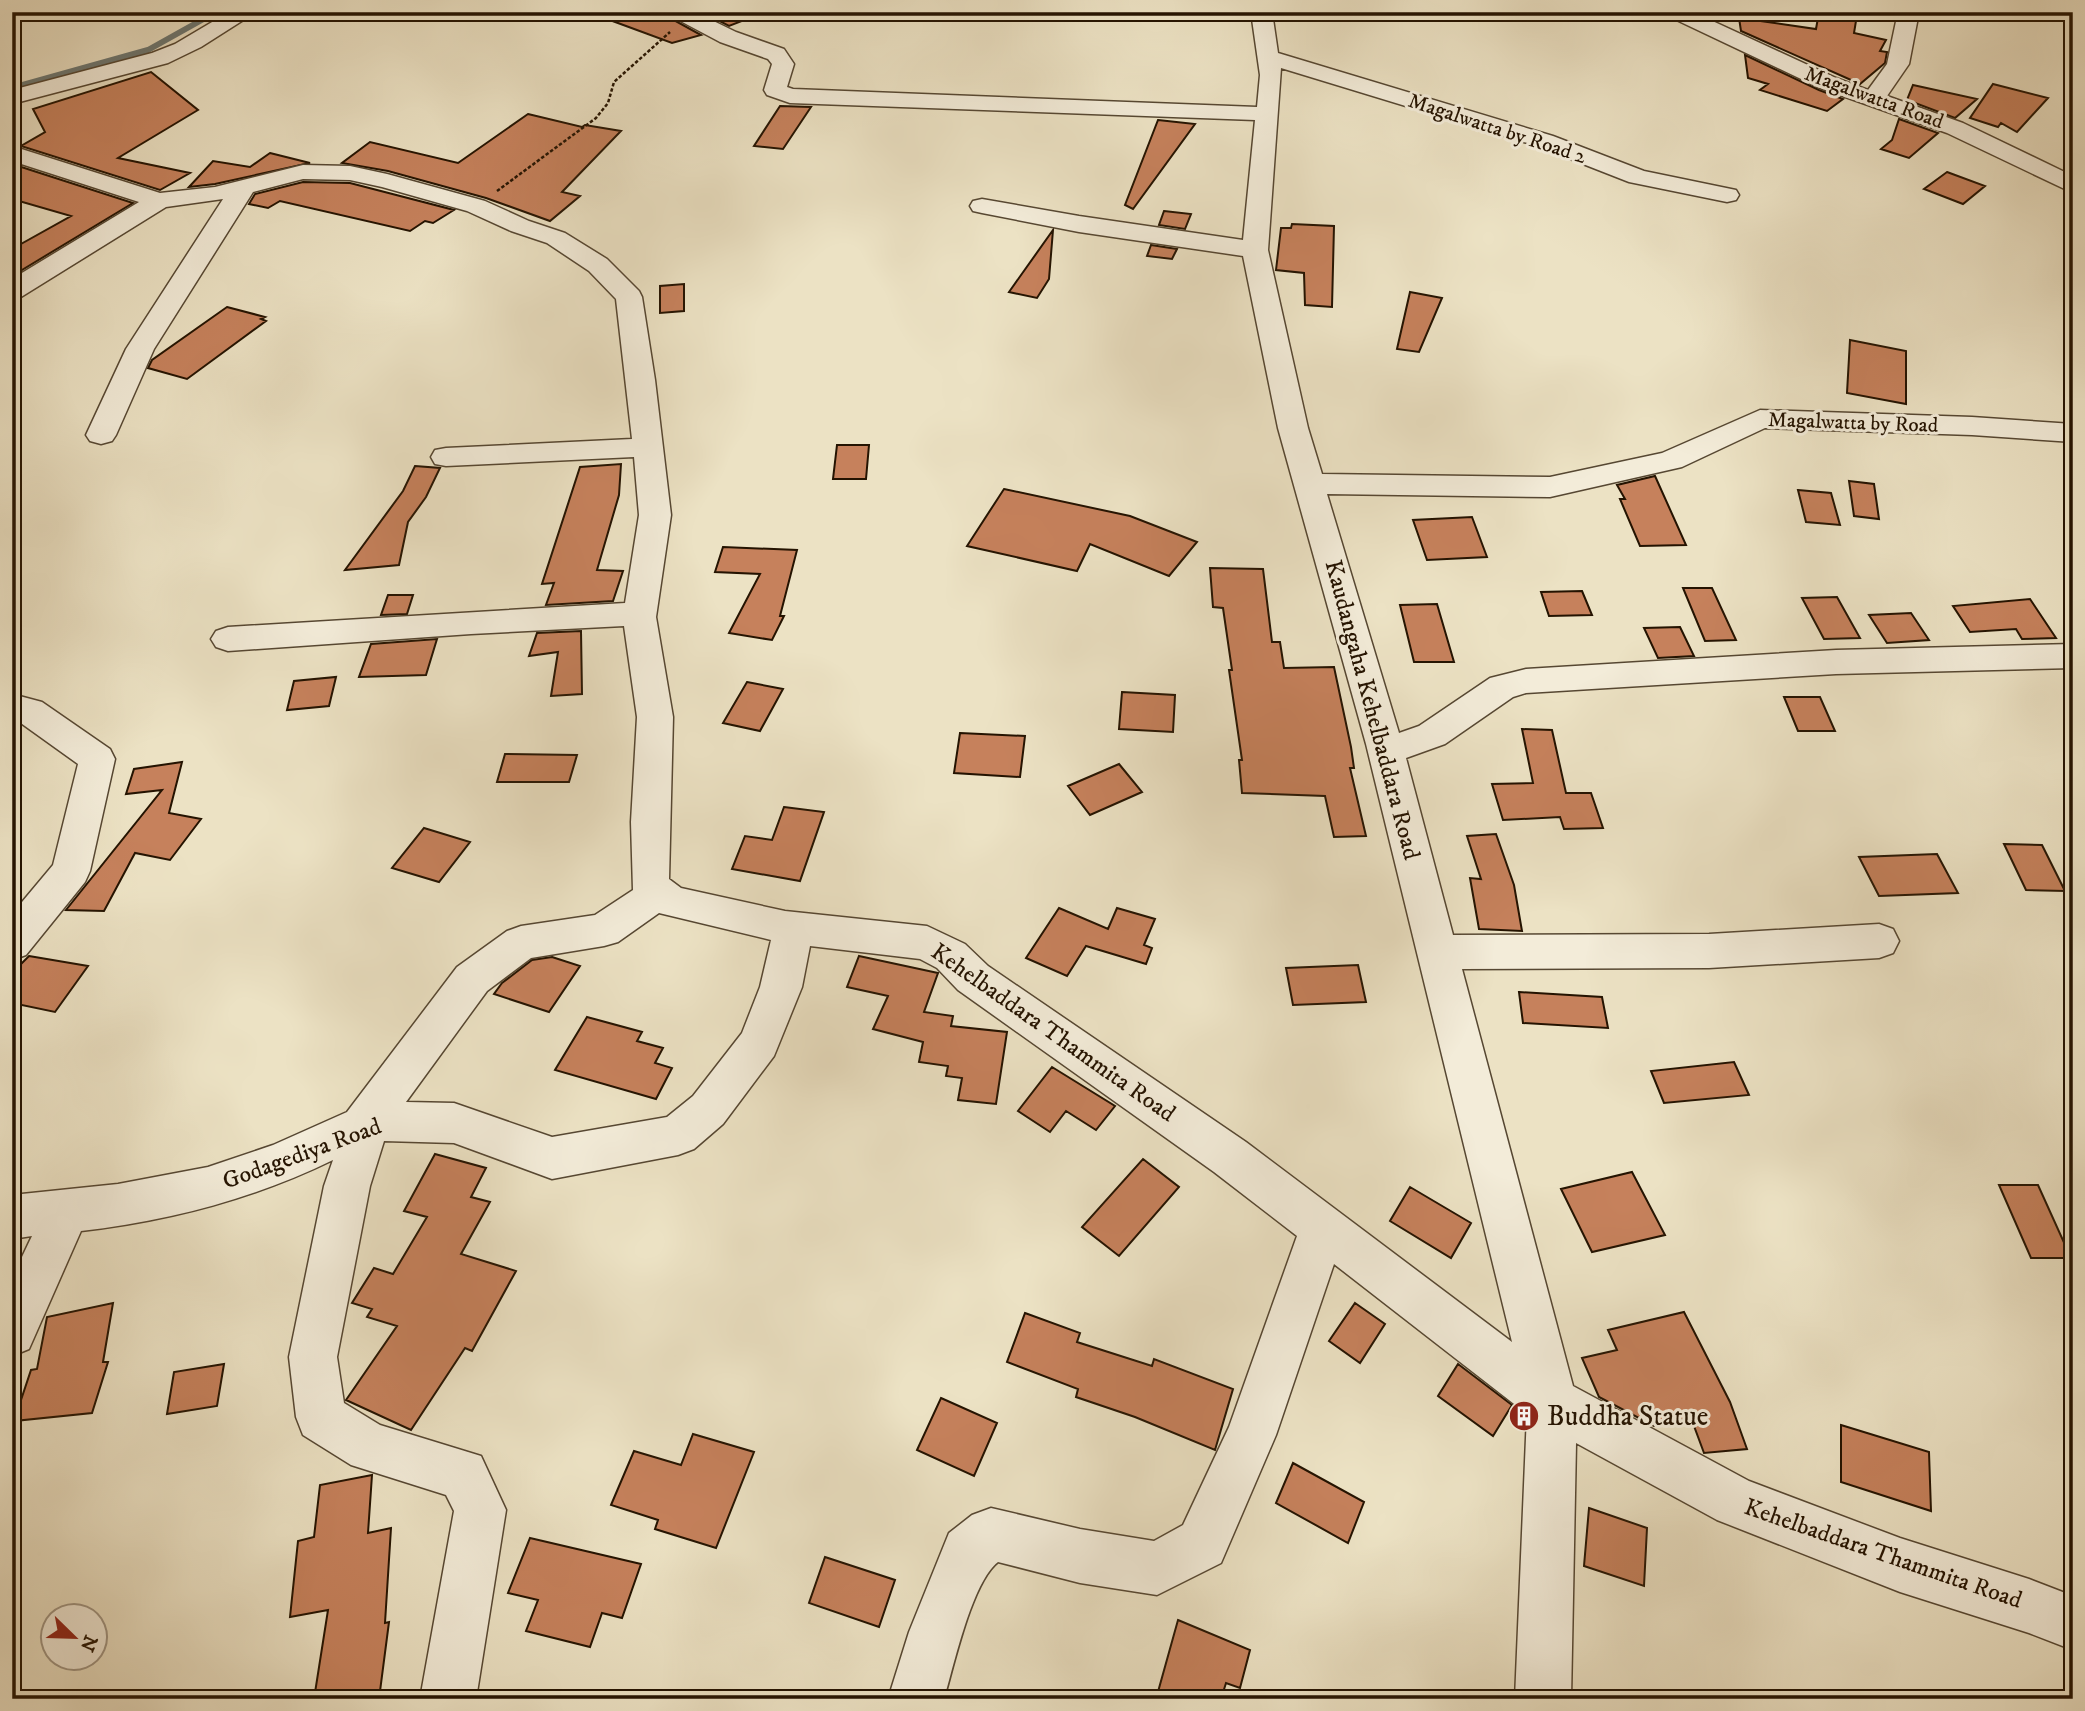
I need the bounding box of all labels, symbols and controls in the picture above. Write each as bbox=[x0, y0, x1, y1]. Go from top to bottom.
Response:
street label: Magalwatta Road bbox=[1801, 61, 1948, 135]
street label: Magalwatta by Road 2 bbox=[1405, 88, 1590, 170]
street label: Magalwatta by Road bbox=[1767, 407, 1939, 439]
street label: Kaudangaha Kehelbaddara Road bbox=[1318, 557, 1426, 863]
street label: Kehelbaddara Thammita Road bbox=[925, 937, 1181, 1129]
street label: Godagediya Road bbox=[218, 1111, 386, 1197]
building icon: Buddha Statue bbox=[1507, 1399, 1541, 1433]
place label: Buddha Statue bbox=[1547, 1399, 1708, 1434]
street label: Kehelbaddara Thammita Road bbox=[1740, 1492, 2026, 1616]
north arrow bbox=[38, 1602, 108, 1672]
text: N bbox=[74, 1631, 102, 1655]

